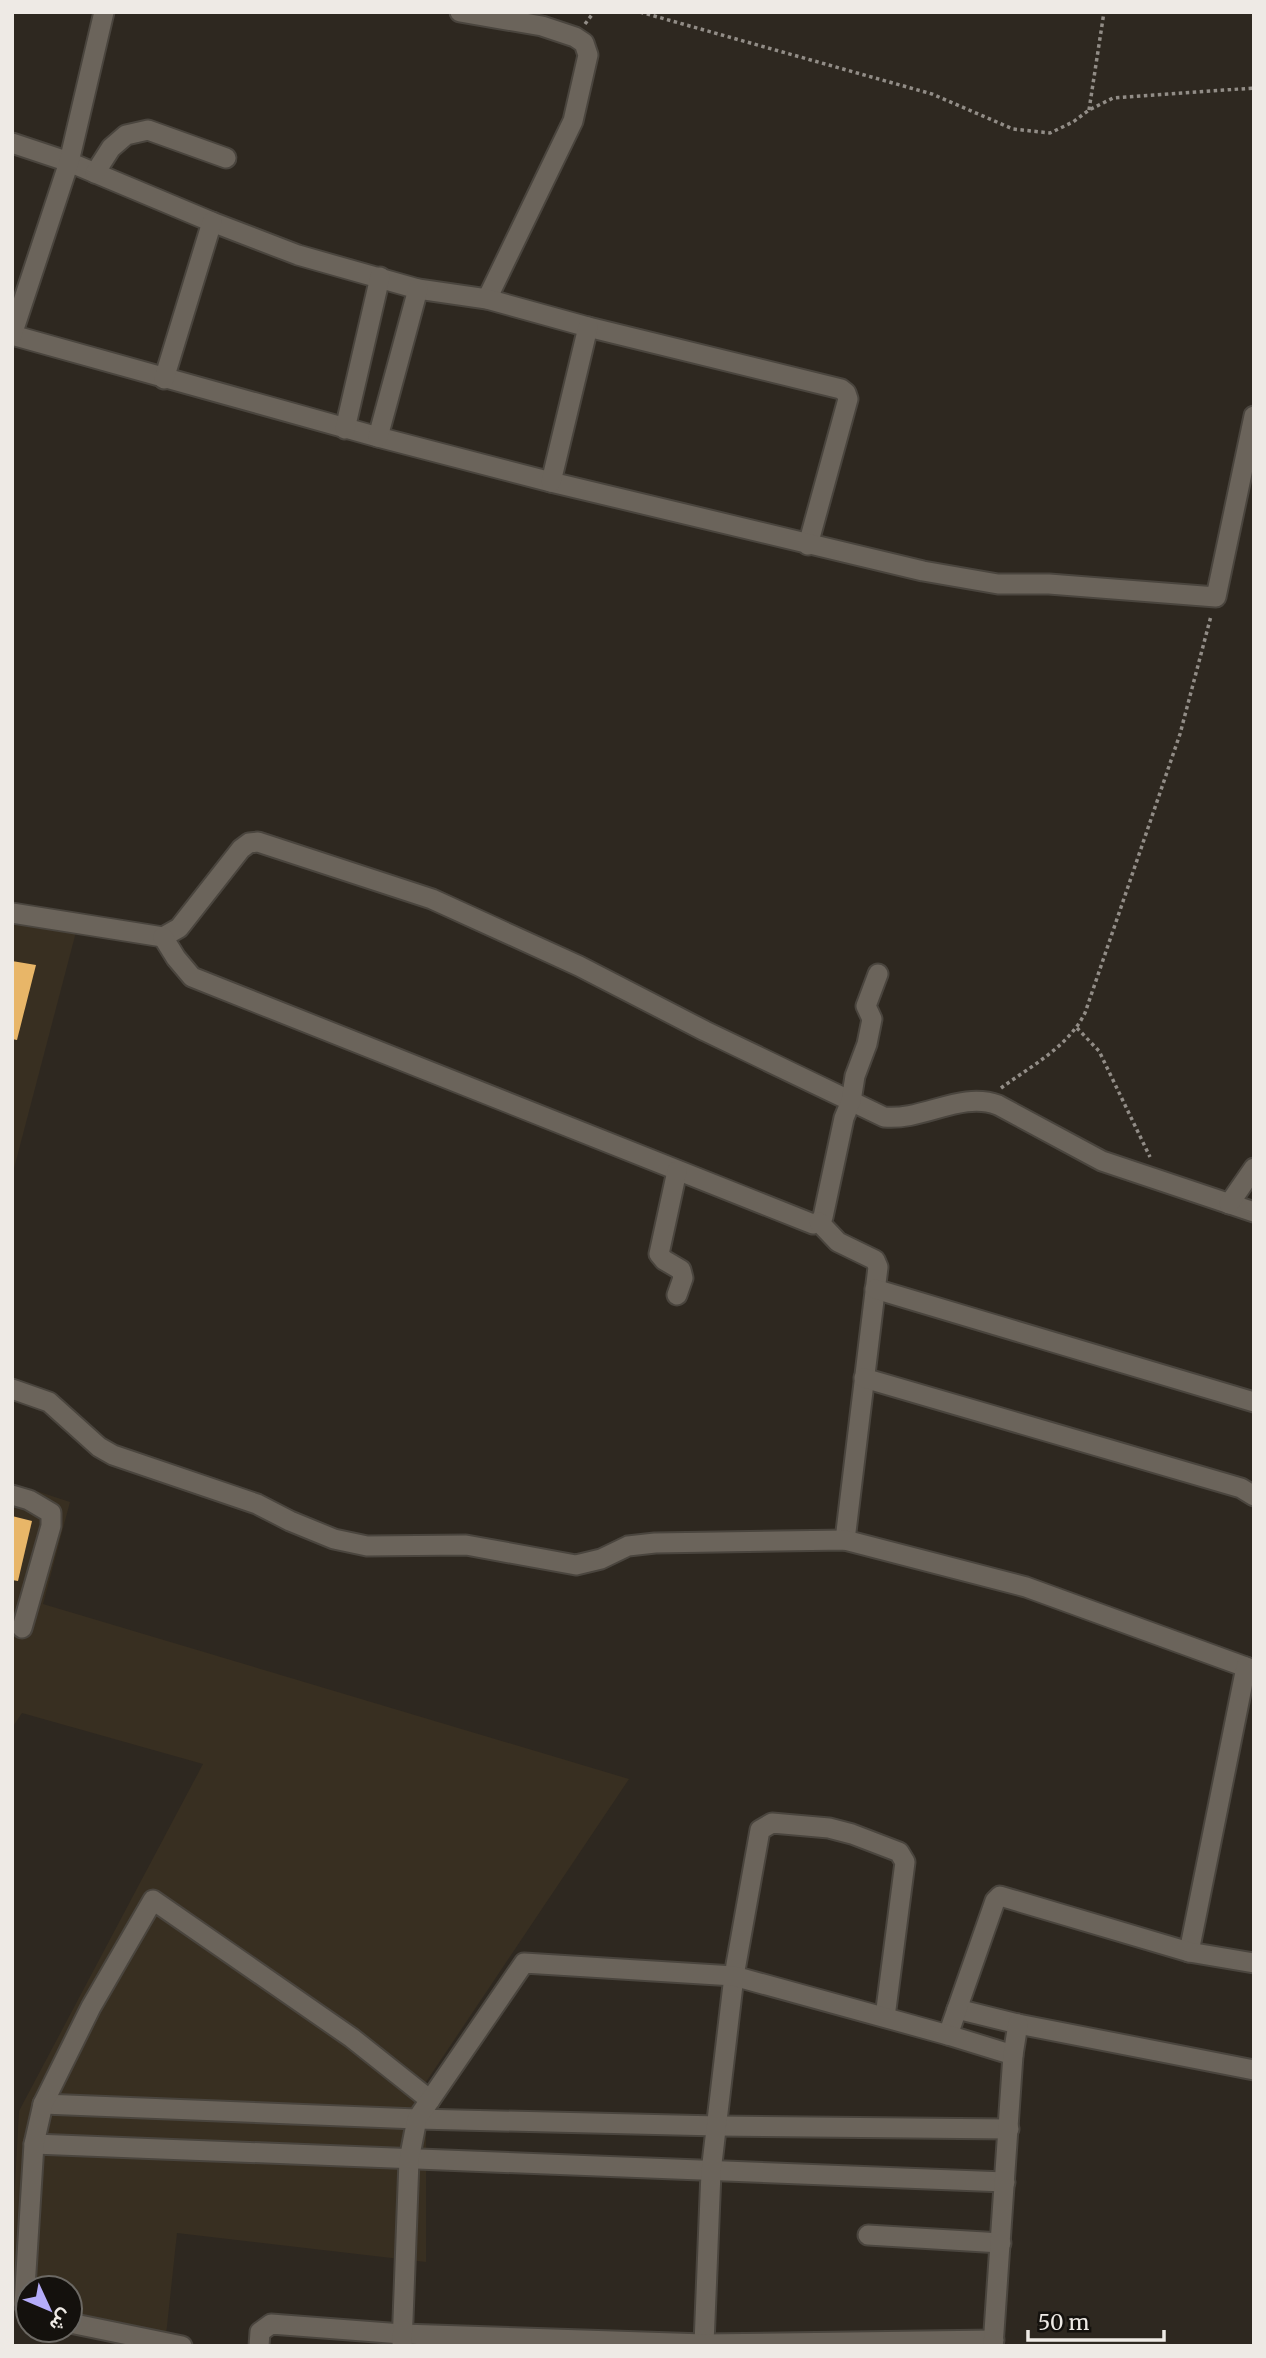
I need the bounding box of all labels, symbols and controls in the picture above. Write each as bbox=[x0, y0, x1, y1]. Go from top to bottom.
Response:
north arrow bbox=[14, 2274, 84, 2344]
scale bar bbox=[1028, 2298, 1164, 2342]
text: ش bbox=[45, 2304, 78, 2337]
text: 50 m bbox=[1038, 2309, 1089, 2336]

